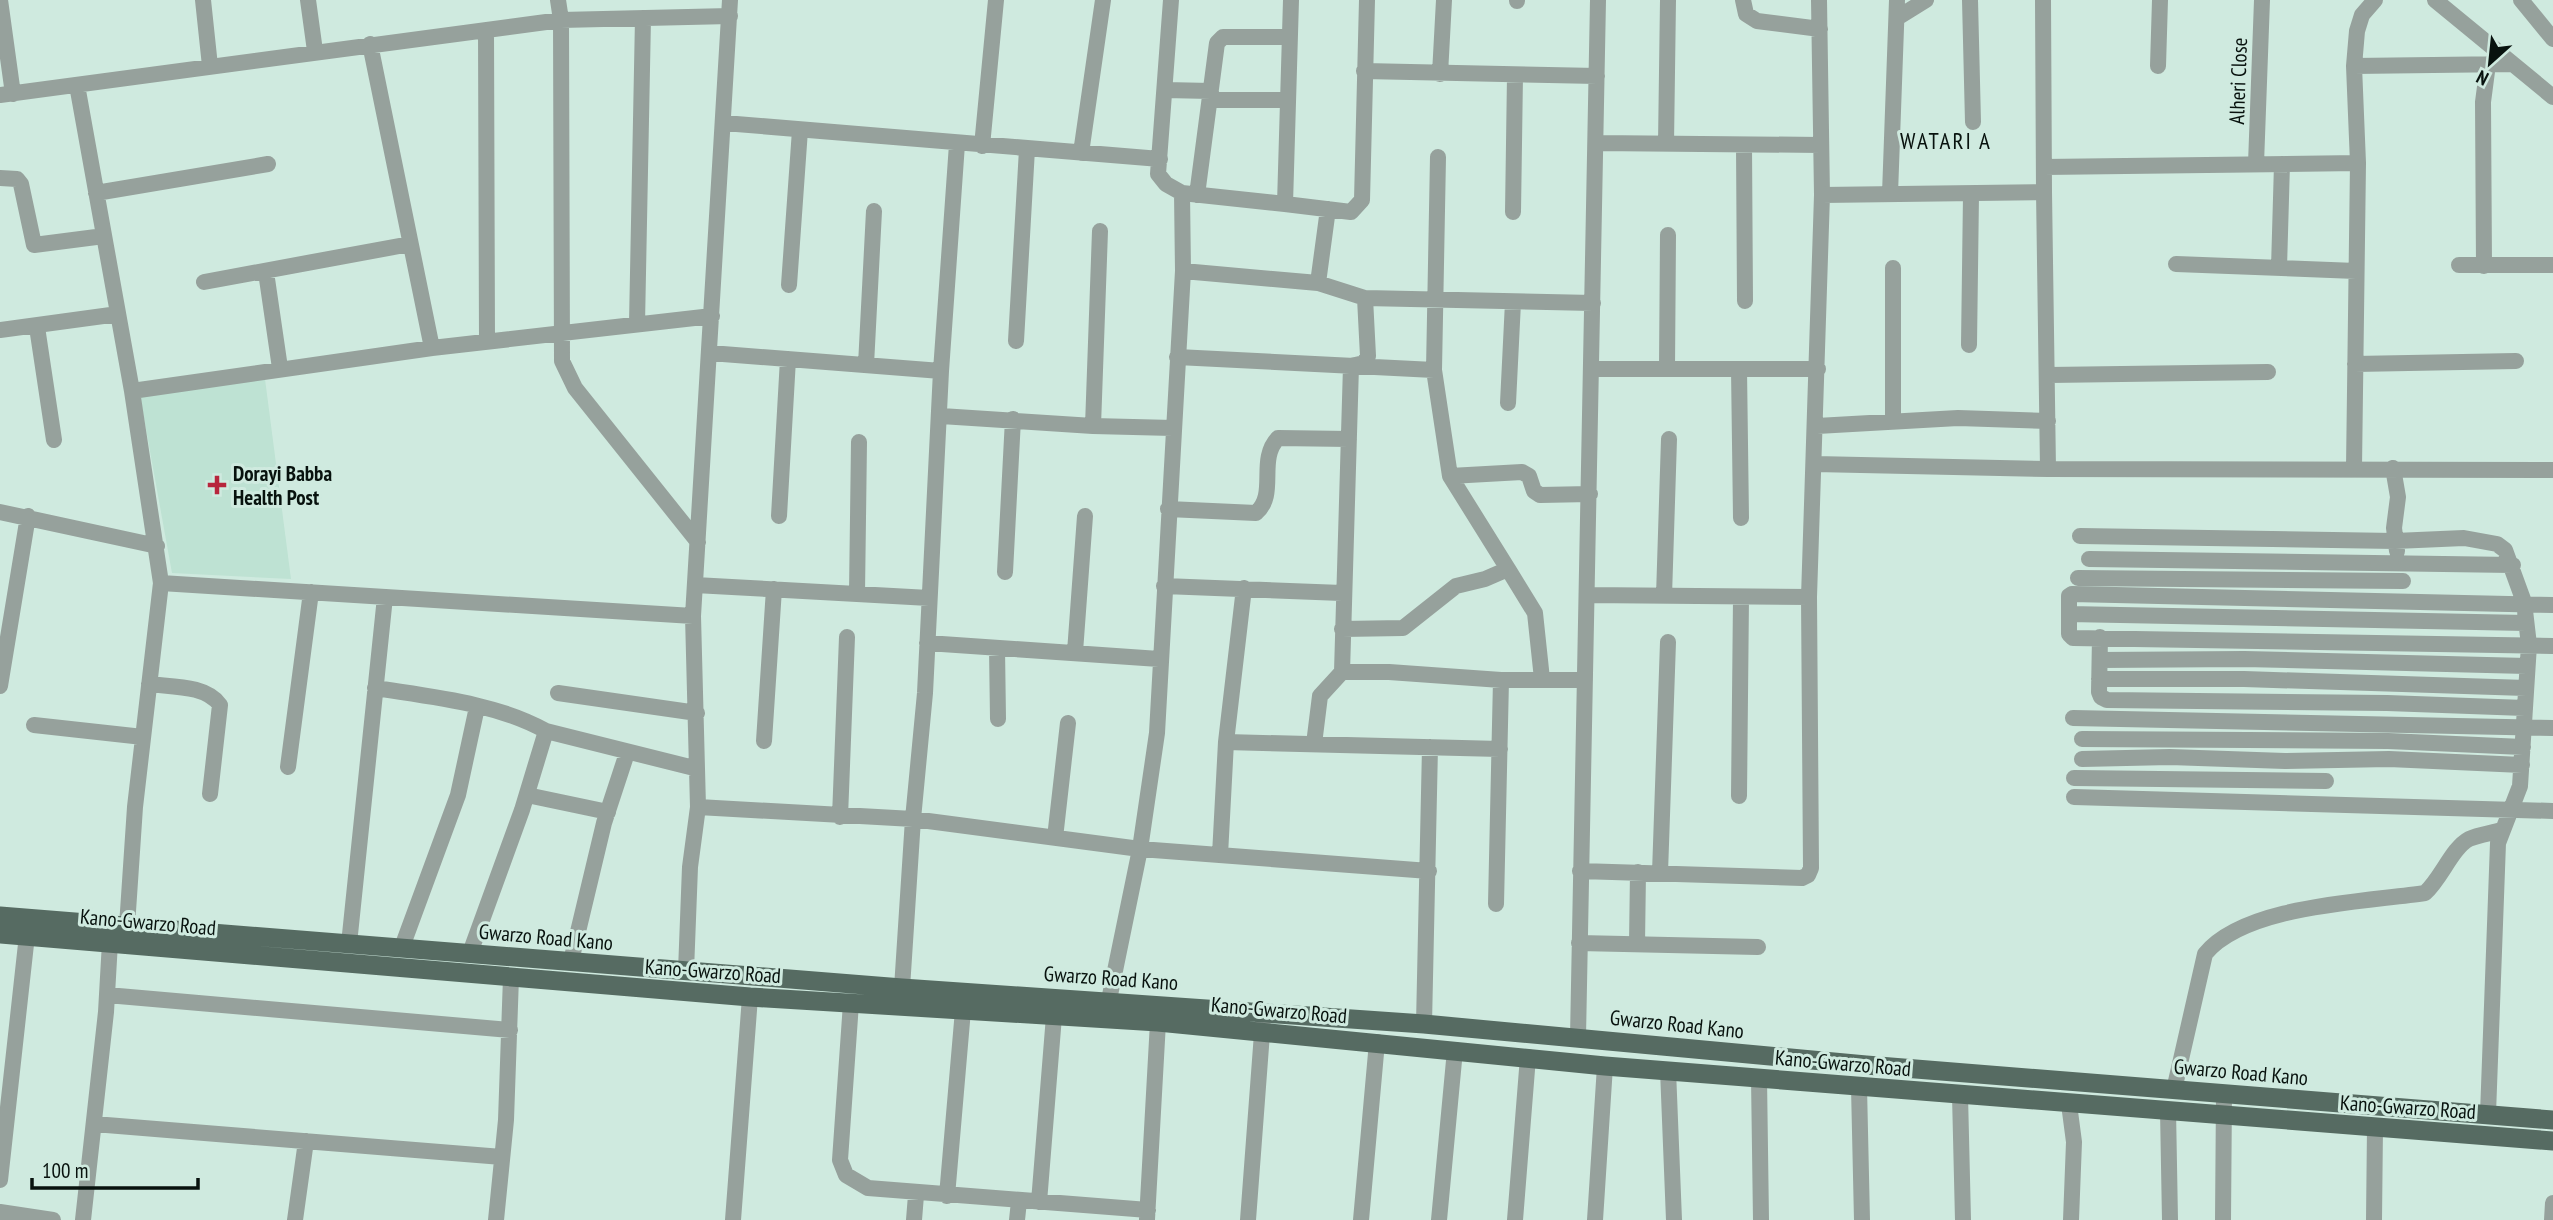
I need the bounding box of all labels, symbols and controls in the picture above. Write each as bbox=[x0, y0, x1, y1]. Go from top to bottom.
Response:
north arrow bbox=[2455, 28, 2525, 98]
street label: Alheri Close bbox=[2223, 37, 2253, 125]
text: N bbox=[2472, 65, 2492, 91]
district label: WATARI A bbox=[1900, 126, 1992, 155]
place label: Dorayi Babba Health Post bbox=[233, 460, 332, 511]
marker: Dorayi Babba Health Post bbox=[207, 475, 227, 495]
street label: Kano-Gwarzo Road bbox=[79, 903, 217, 941]
street label: Gwarzo Road Kano bbox=[478, 918, 614, 956]
street label: Kano-Gwarzo Road bbox=[644, 953, 782, 989]
street label: Gwarzo Road Kano bbox=[1043, 960, 1179, 996]
street label: Kano-Gwarzo Road bbox=[1210, 991, 1348, 1029]
street label: Gwarzo Road Kano bbox=[1609, 1004, 1745, 1044]
street label: Kano-Gwarzo Road bbox=[1774, 1044, 1912, 1082]
street label: Gwarzo Road Kano bbox=[2173, 1053, 2309, 1091]
street label: Kano-Gwarzo Road bbox=[2339, 1089, 2477, 1125]
scale bar bbox=[32, 1146, 198, 1190]
text: 100 m bbox=[42, 1157, 88, 1184]

